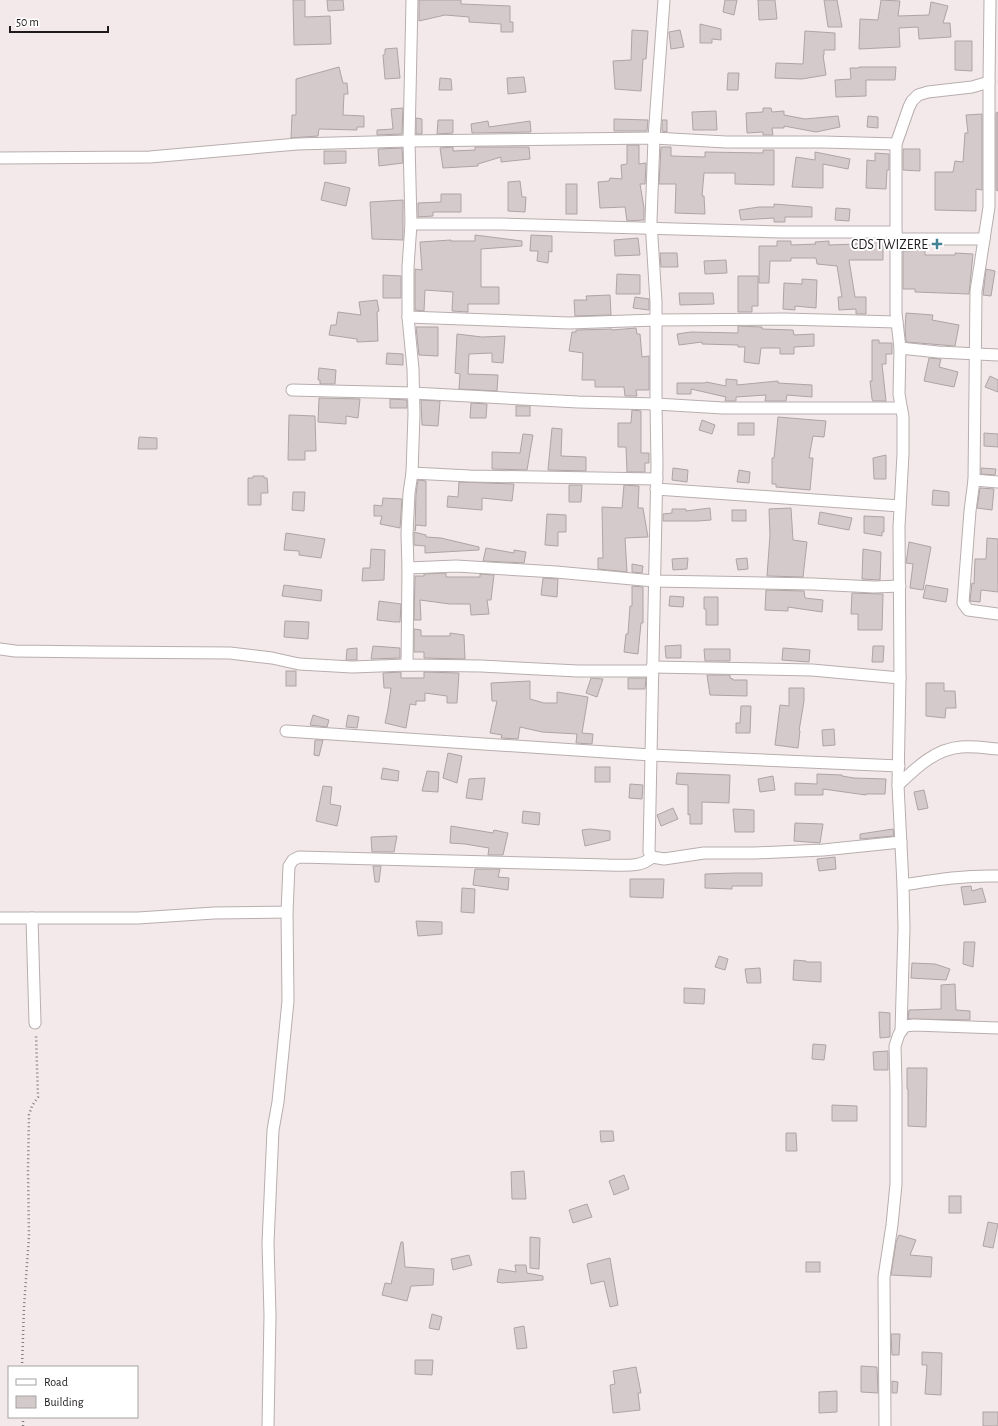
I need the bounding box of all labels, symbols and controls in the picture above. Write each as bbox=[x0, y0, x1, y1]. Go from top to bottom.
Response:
scale bar bbox=[10, 8, 108, 34]
text: 50 m bbox=[16, 16, 39, 28]
place label: CDS TWIZERE bbox=[851, 238, 928, 252]
marker: CDS TWIZERE bbox=[931, 238, 943, 250]
legend bbox=[8, 1366, 138, 1418]
text: Road bbox=[44, 1376, 68, 1388]
text: Building bbox=[44, 1396, 84, 1408]

